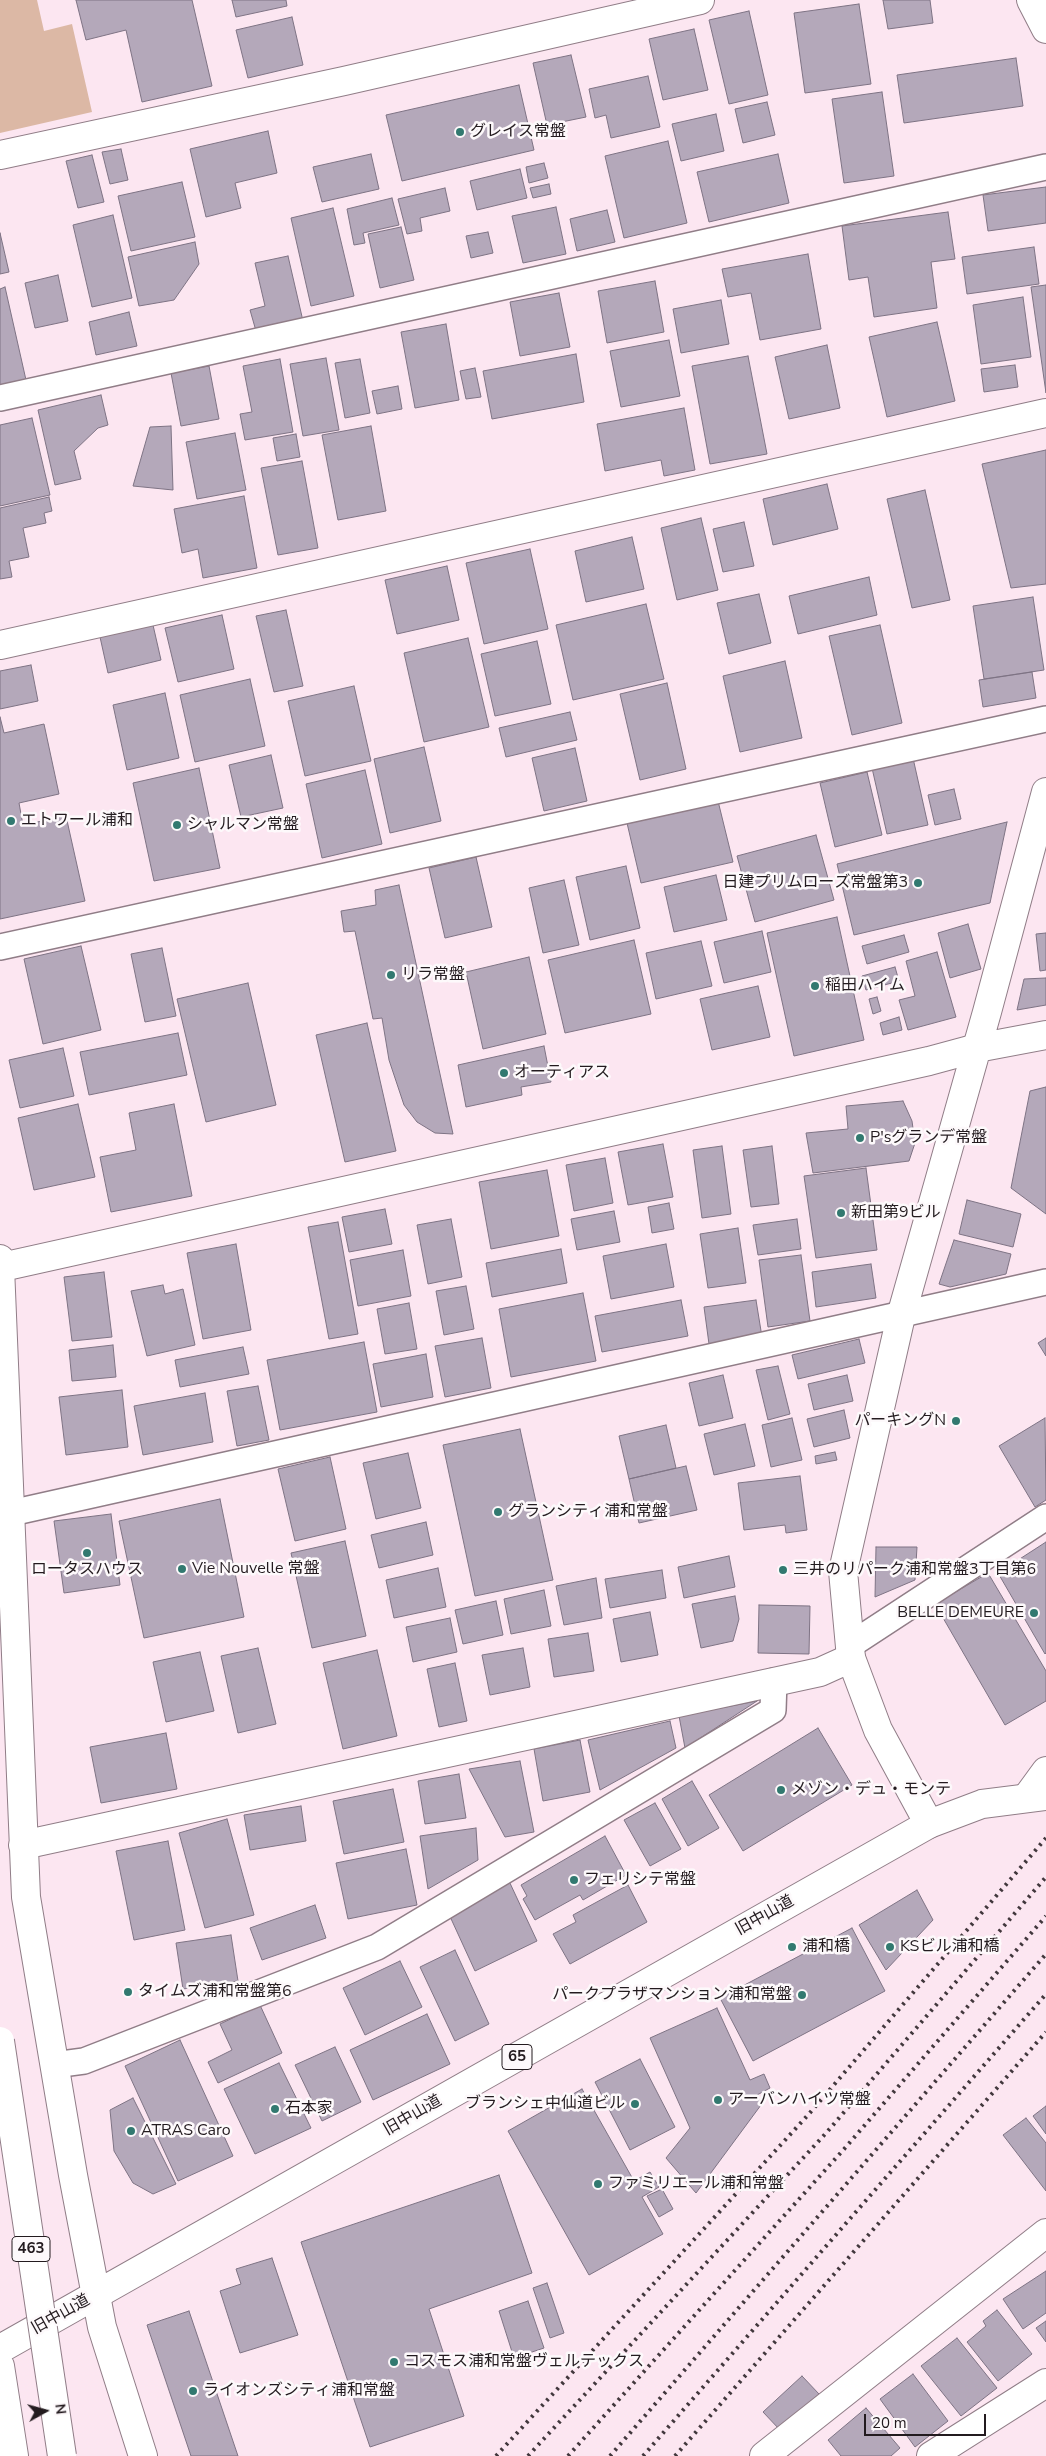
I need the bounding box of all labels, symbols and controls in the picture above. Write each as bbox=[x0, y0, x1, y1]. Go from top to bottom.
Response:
place label: グレイス常盤 bbox=[470, 122, 566, 142]
marker: グレイス常盤 bbox=[454, 126, 466, 138]
place label: エトワール浦和 bbox=[21, 811, 133, 831]
marker: エトワール浦和 bbox=[5, 815, 17, 827]
place label: シャルマン常盤 bbox=[187, 815, 299, 835]
marker: シャルマン常盤 bbox=[171, 819, 183, 831]
place label: 日建プリムローズ常盤第3 bbox=[722, 873, 908, 893]
marker: 日建プリムローズ常盤第3 bbox=[912, 877, 924, 889]
place label: リラ常盤 bbox=[401, 965, 465, 985]
marker: リラ常盤 bbox=[385, 969, 397, 981]
place label: 稲田ハイム bbox=[825, 976, 905, 996]
marker: 稲田ハイム bbox=[809, 980, 821, 992]
place label: オーティアス bbox=[514, 1063, 610, 1083]
marker: オーティアス bbox=[498, 1067, 510, 1079]
place label: P'sグランデ常盤 bbox=[870, 1128, 987, 1148]
marker: P'sグランデ常盤 bbox=[854, 1132, 866, 1144]
place label: 新田第9ビル bbox=[851, 1203, 941, 1223]
marker: 新田第9ビル bbox=[835, 1207, 847, 1219]
place label: パーキングN bbox=[854, 1411, 946, 1431]
marker: パーキングN bbox=[950, 1415, 962, 1427]
place label: グランシティ浦和常盤 bbox=[508, 1502, 668, 1522]
marker: グランシティ浦和常盤 bbox=[492, 1506, 504, 1518]
marker: ロータスハウス bbox=[81, 1547, 93, 1559]
place label: Vie Nouvelle 常盤 bbox=[192, 1559, 320, 1579]
place label: ロータスハウス bbox=[31, 1560, 143, 1580]
place label: 三井のリパーク浦和常盤3丁目第6 bbox=[793, 1560, 1036, 1580]
marker: Vie Nouvelle 常盤 bbox=[176, 1563, 188, 1575]
marker: 三井のリパーク浦和常盤3丁目第6 bbox=[777, 1564, 789, 1576]
place label: BELLE DEMEURE bbox=[897, 1603, 1024, 1623]
marker: BELLE DEMEURE bbox=[1028, 1607, 1040, 1619]
place label: メゾン・デュ・モンテ bbox=[791, 1780, 951, 1800]
marker: メゾン・デュ・モンテ bbox=[775, 1784, 787, 1796]
place label: フェリシテ常盤 bbox=[584, 1870, 696, 1890]
marker: フェリシテ常盤 bbox=[568, 1874, 580, 1886]
street label: 旧中山道 bbox=[732, 1892, 798, 1940]
place label: 浦和橋 bbox=[802, 1937, 850, 1957]
place label: KSビル浦和橋 bbox=[900, 1937, 999, 1957]
marker: 浦和橋 bbox=[786, 1941, 798, 1953]
marker: KSビル浦和橋 bbox=[884, 1941, 896, 1953]
place label: タイムズ浦和常盤第6 bbox=[138, 1982, 292, 2002]
place label: パークプラザマンション浦和常盤 bbox=[552, 1985, 792, 2005]
marker: タイムズ浦和常盤第6 bbox=[122, 1986, 134, 1998]
marker: パークプラザマンション浦和常盤 bbox=[796, 1989, 808, 2001]
road number: 65 bbox=[502, 2044, 532, 2070]
place label: アーバンハイツ常盤 bbox=[728, 2090, 871, 2110]
street label: 旧中山道 bbox=[380, 2092, 446, 2140]
place label: ブランシェ中仙道ビル bbox=[465, 2094, 625, 2114]
marker: アーバンハイツ常盤 bbox=[712, 2094, 724, 2106]
marker: ブランシェ中仙道ビル bbox=[629, 2098, 641, 2110]
place label: 石本家 bbox=[285, 2099, 333, 2119]
marker: 石本家 bbox=[269, 2103, 281, 2115]
place label: ATRAS Caro bbox=[141, 2121, 231, 2141]
marker: ATRAS Caro bbox=[125, 2125, 137, 2137]
place label: ファミリエール浦和常盤 bbox=[608, 2174, 784, 2194]
marker: ファミリエール浦和常盤 bbox=[592, 2178, 604, 2190]
road number: 463 bbox=[12, 2236, 50, 2262]
street label: 旧中山道 bbox=[28, 2291, 94, 2339]
place label: コスモス浦和常盤ヴェルテックス bbox=[404, 2352, 644, 2372]
marker: コスモス浦和常盤ヴェルテックス bbox=[388, 2356, 400, 2368]
place label: ライオンズシティ浦和常盤 bbox=[203, 2381, 395, 2401]
marker: ライオンズシティ浦和常盤 bbox=[187, 2385, 199, 2397]
north arrow bbox=[20, 2386, 70, 2436]
text: N bbox=[50, 2403, 70, 2415]
scale bar bbox=[866, 2404, 988, 2436]
text: 20 m bbox=[872, 2413, 907, 2433]

